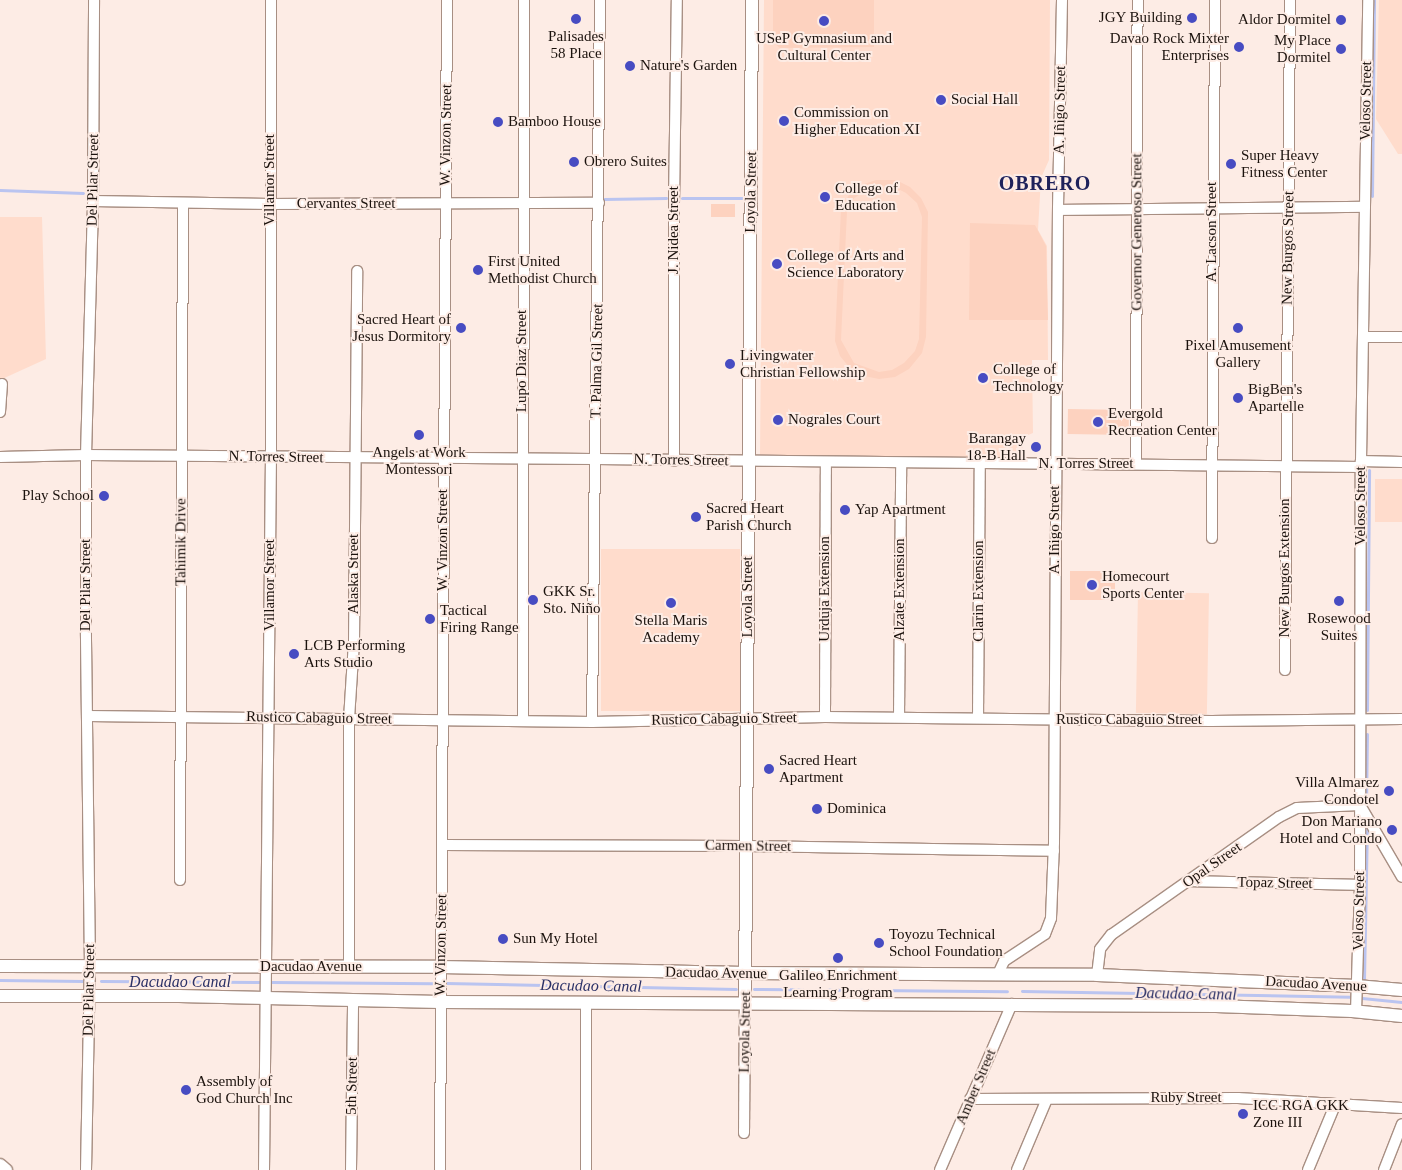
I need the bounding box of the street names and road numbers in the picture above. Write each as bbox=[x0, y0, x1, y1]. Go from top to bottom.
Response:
street label: Veloso Street bbox=[1356, 61, 1376, 141]
street label: A. Iñigo Street bbox=[1050, 65, 1070, 155]
street label: W. Vinzon Street bbox=[436, 84, 456, 186]
street label: Del Pilar Street bbox=[83, 134, 103, 226]
street label: Villamor Street bbox=[261, 134, 279, 226]
street label: Loyola Street bbox=[741, 151, 761, 233]
street label: Governor Generoso Street bbox=[1128, 153, 1146, 311]
street label: A. Lacson Street bbox=[1203, 182, 1221, 282]
street label: J. Nidea Street bbox=[665, 186, 683, 274]
street label: New Burgos Street bbox=[1278, 191, 1298, 305]
street label: Cervantes Street bbox=[297, 195, 395, 213]
street label: T. Palma Gil Street bbox=[587, 304, 607, 418]
street label: Lupo Diaz Street bbox=[513, 310, 531, 412]
street label: N. Torres Street bbox=[228, 447, 324, 467]
street label: N. Torres Street bbox=[633, 450, 729, 470]
street label: N. Torres Street bbox=[1038, 455, 1134, 473]
street label: Veloso Street bbox=[1352, 466, 1370, 546]
street label: A. Iñigo Street bbox=[1046, 486, 1064, 574]
street label: W. Vinzon Street bbox=[434, 489, 452, 591]
street label: Tahimik Drive bbox=[172, 498, 190, 586]
street label: New Burgos Extension bbox=[1276, 499, 1294, 637]
street label: Alaska Street bbox=[345, 534, 363, 614]
street label: Urduja Extension bbox=[816, 536, 834, 642]
street label: Del Pilar Street bbox=[77, 539, 95, 631]
street label: Villamor Street bbox=[261, 539, 279, 631]
street label: Alzate Extension bbox=[891, 539, 909, 641]
street label: Clarin Extension bbox=[970, 540, 988, 642]
street label: Loyola Street bbox=[739, 556, 757, 638]
street label: Rustico Cabaguio Street bbox=[246, 708, 392, 728]
street label: Rustico Cabaguio Street bbox=[651, 709, 797, 729]
street label: Rustico Cabaguio Street bbox=[1056, 711, 1202, 729]
street label: Carmen Street bbox=[705, 836, 791, 856]
street label: Opal Street bbox=[1179, 838, 1245, 892]
street label: Veloso Street bbox=[1349, 871, 1369, 951]
street label: Topaz Street bbox=[1237, 873, 1313, 893]
street label: W. Vinzon Street bbox=[431, 894, 451, 996]
street label: Del Pilar Street bbox=[79, 944, 99, 1036]
street label: Dacudao Avenue bbox=[260, 958, 362, 976]
street label: Dacudao Avenue bbox=[665, 963, 767, 983]
street label: Dacudao Avenue bbox=[1264, 972, 1368, 996]
street label: Loyola Street bbox=[735, 991, 755, 1073]
street label: Amber Street bbox=[952, 1046, 1000, 1128]
street label: 5th Street bbox=[342, 1057, 362, 1115]
street label: Ruby Street bbox=[1150, 1089, 1222, 1107]

